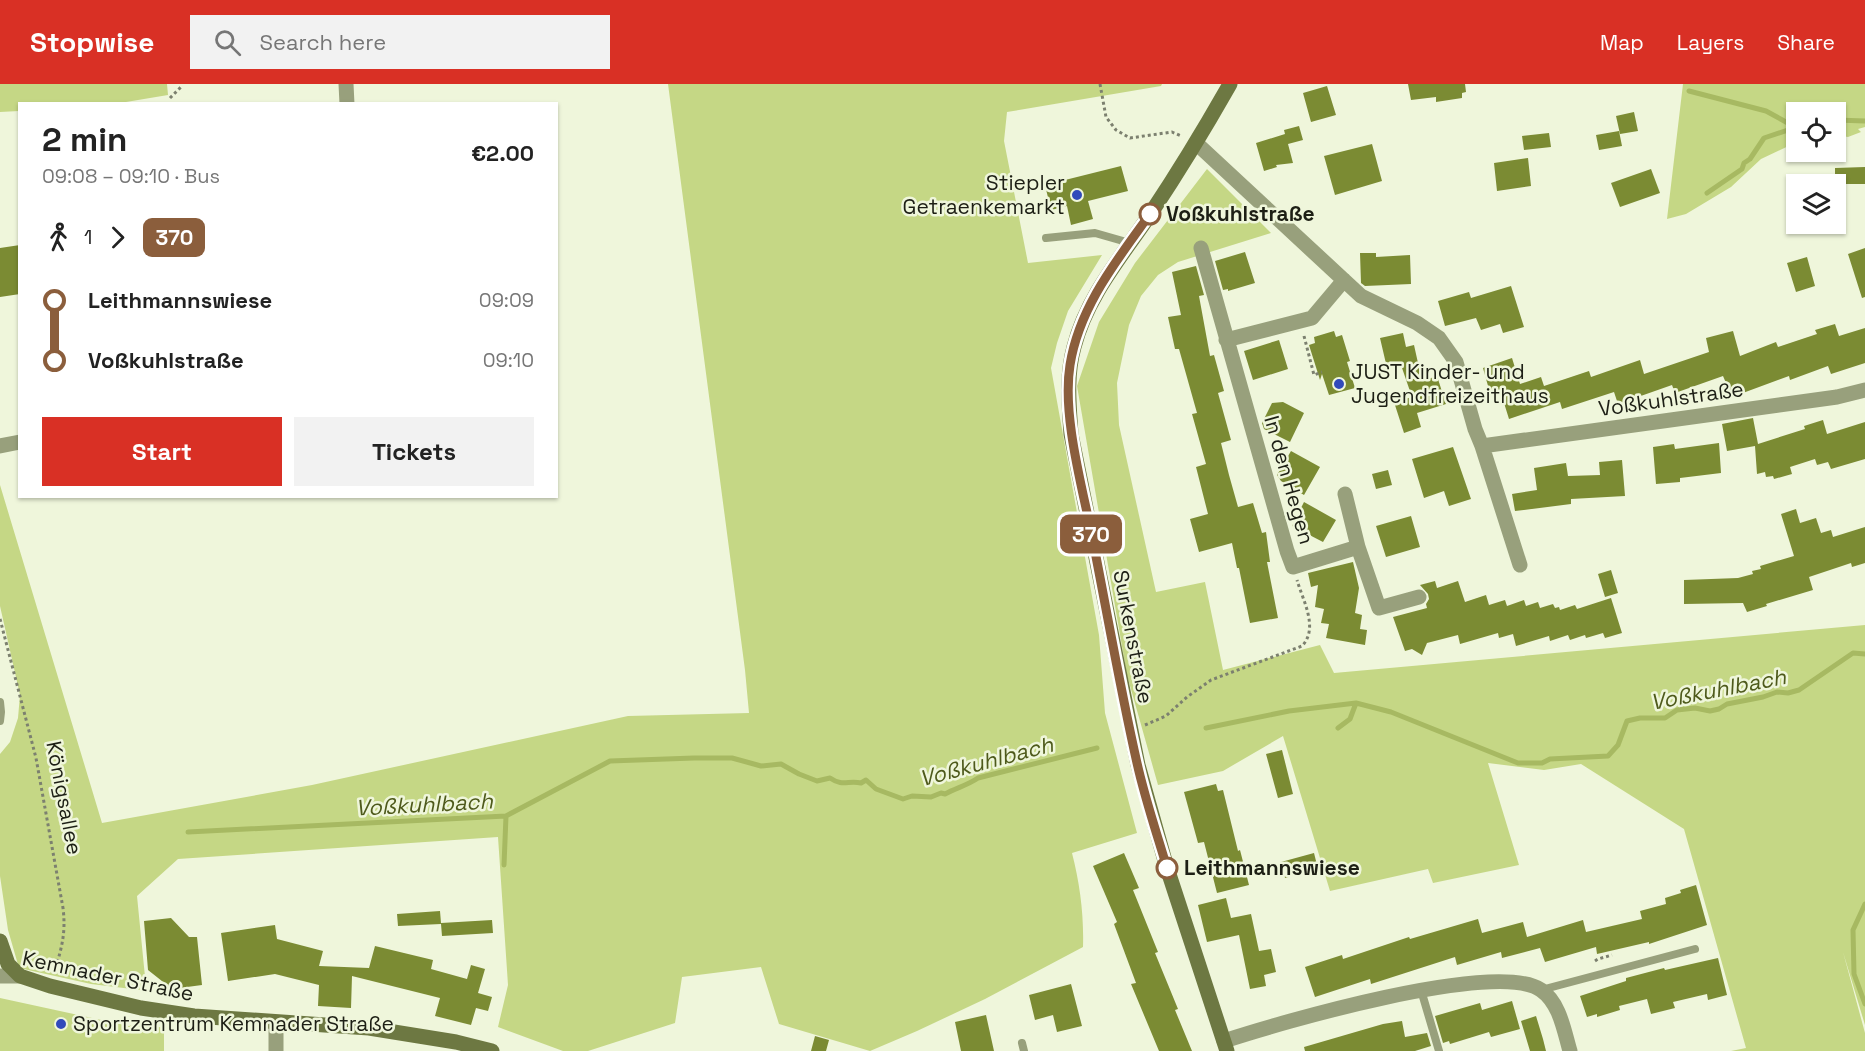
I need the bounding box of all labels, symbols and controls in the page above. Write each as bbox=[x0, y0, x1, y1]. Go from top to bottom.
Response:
search box bbox=[190, 15, 610, 69]
text: Stopwise bbox=[30, 24, 154, 60]
icon: search bbox=[211, 26, 244, 59]
text: Search here bbox=[259, 28, 386, 56]
text: Map bbox=[1600, 29, 1644, 56]
text: Layers bbox=[1677, 29, 1744, 56]
text: Share bbox=[1777, 29, 1835, 56]
map controls bbox=[1786, 102, 1846, 234]
button: locate bbox=[1786, 102, 1846, 162]
text: 2 min bbox=[42, 119, 127, 161]
text: €2.00 bbox=[471, 139, 534, 167]
text: 09:08 – 09:10 · Bus bbox=[42, 163, 220, 189]
place label: Stiepler Getraenkemarkt bbox=[903, 169, 1065, 220]
button: layers bbox=[1786, 174, 1846, 234]
marker: Stiepler Getraenkemarkt bbox=[1070, 188, 1084, 202]
place label: Voßkuhlstraße bbox=[1166, 200, 1315, 227]
marker: Voßkuhlstraße bbox=[1139, 203, 1161, 225]
icon: walk bbox=[42, 221, 75, 254]
icon: forward bbox=[101, 221, 134, 254]
text: 1 bbox=[84, 224, 92, 250]
text: 370 bbox=[155, 224, 193, 251]
text: Leithmannswiese bbox=[88, 286, 272, 314]
text: 09:09 bbox=[479, 287, 534, 313]
text: Voßkuhlstraße bbox=[88, 346, 244, 374]
text: 09:10 bbox=[483, 347, 534, 373]
place label: JUST Kinder- und Jugendfreizeithaus bbox=[1351, 358, 1549, 409]
street label: Voßkuhlstraße bbox=[1597, 375, 1745, 422]
marker: JUST Kinder- und Jugendfreizeithaus bbox=[1332, 377, 1346, 391]
street label: In den Hegen bbox=[1258, 412, 1321, 547]
button: Start bbox=[42, 417, 282, 486]
button: Tickets bbox=[294, 417, 534, 486]
line badge: 370 bbox=[1056, 514, 1126, 554]
text: 370 bbox=[1072, 521, 1110, 548]
street label: Surkenstraße bbox=[1107, 568, 1160, 706]
water label: Voßkuhlbach bbox=[1648, 662, 1789, 716]
water label: Voßkuhlbach bbox=[916, 730, 1057, 792]
street label: Königsallee bbox=[40, 739, 89, 857]
water label: Voßkuhlbach bbox=[355, 786, 494, 822]
place label: Leithmannswiese bbox=[1184, 854, 1360, 881]
marker: Leithmannswiese bbox=[1156, 857, 1178, 879]
street label: Kemnader Straße bbox=[20, 944, 196, 1007]
place label: Sportzentrum Kemnader Straße bbox=[73, 1010, 394, 1037]
marker: Sportzentrum Kemnader Straße bbox=[54, 1017, 68, 1031]

